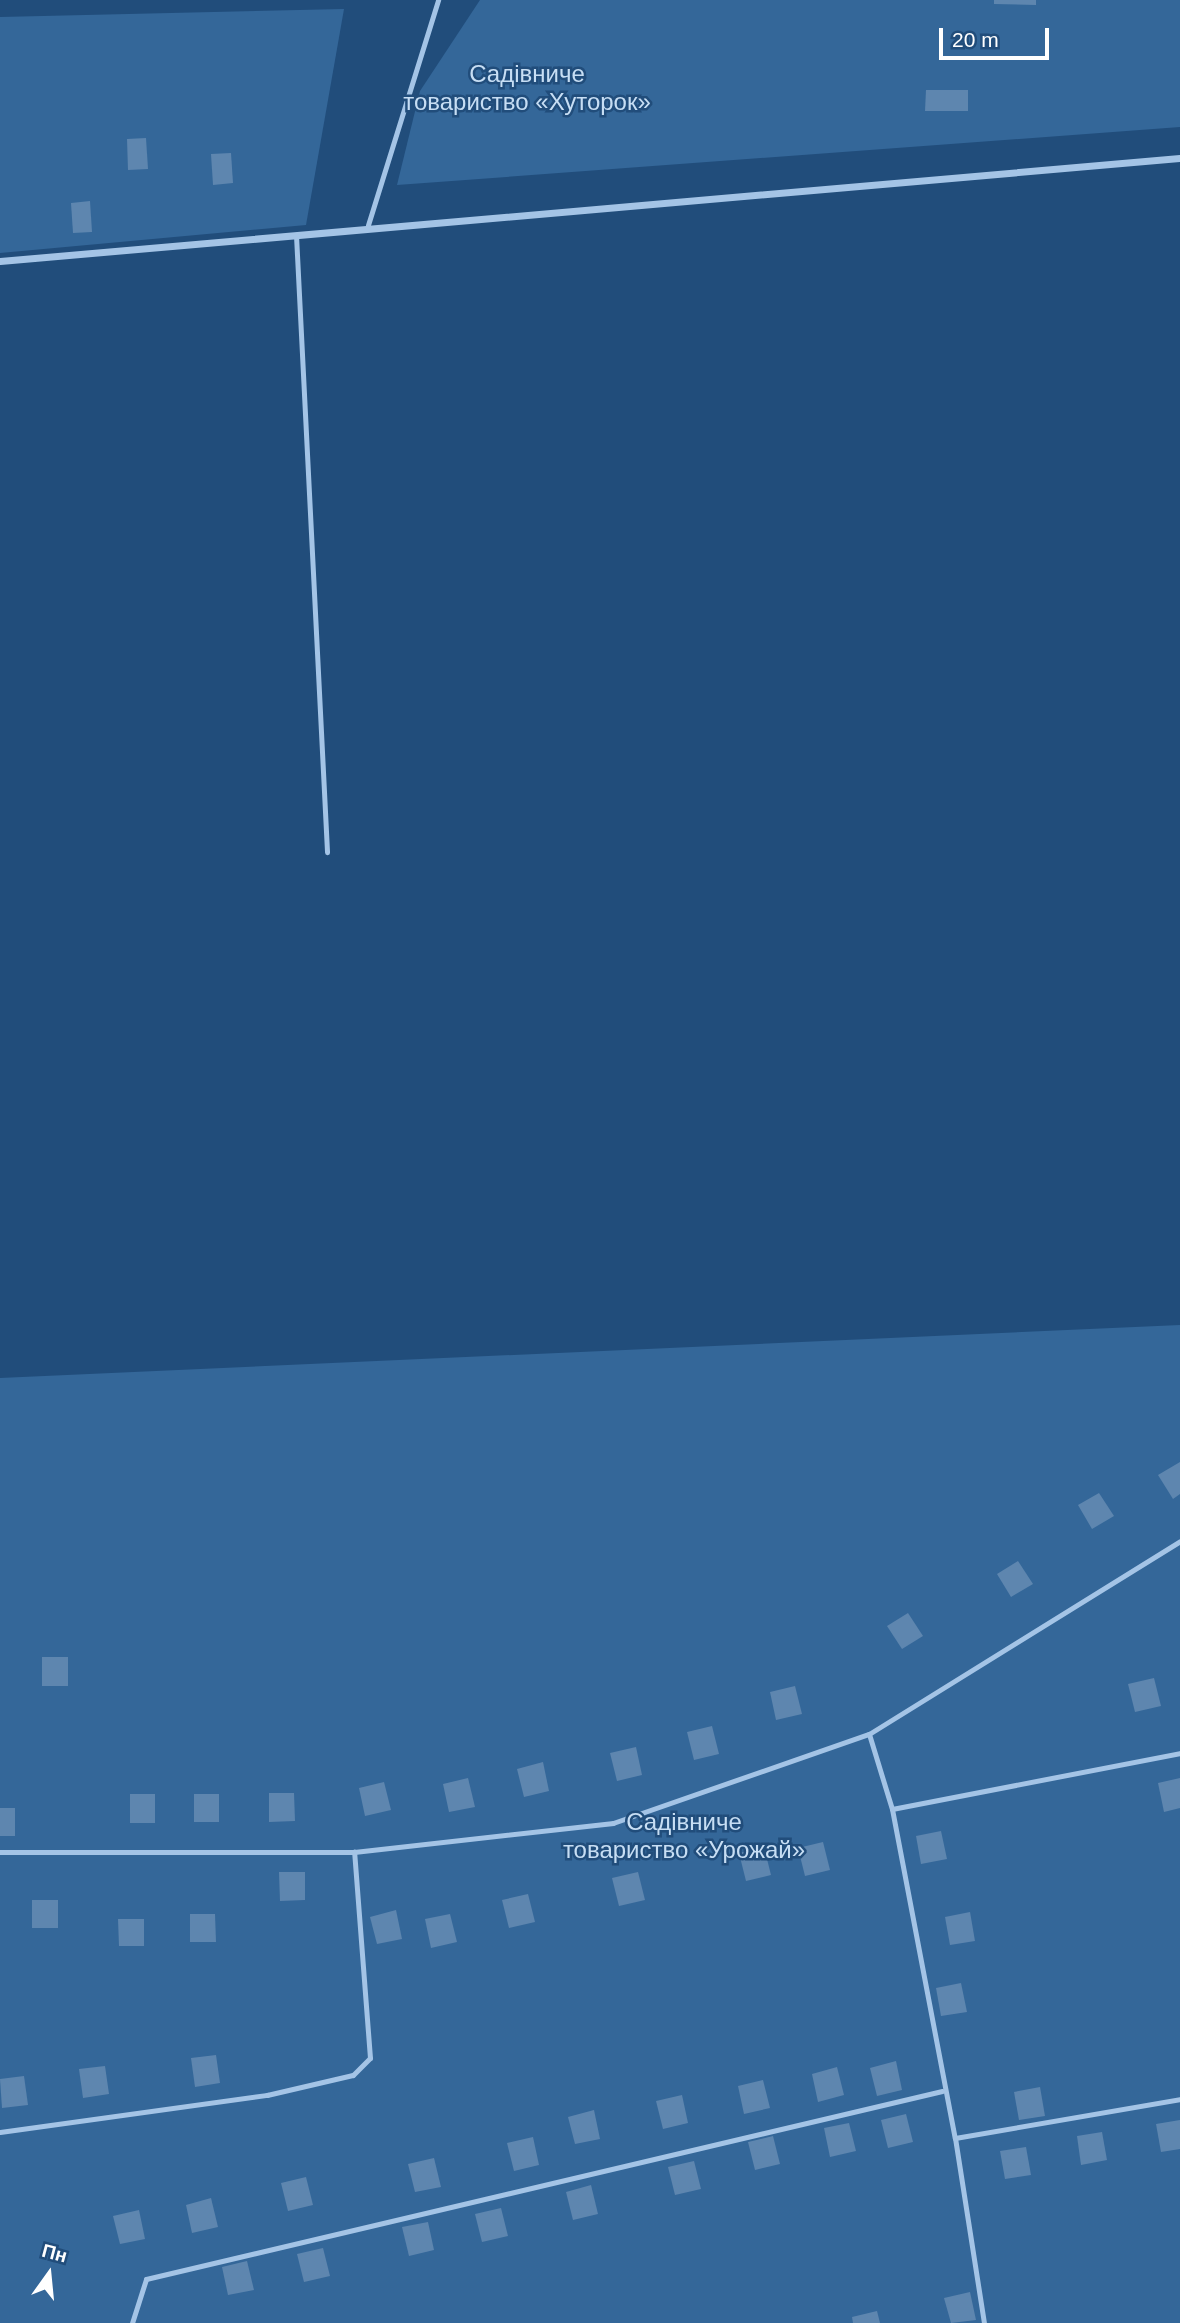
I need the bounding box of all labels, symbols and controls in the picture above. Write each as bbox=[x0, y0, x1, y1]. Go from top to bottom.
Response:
scale bar bbox=[942, 14, 1052, 58]
text: 20 m bbox=[952, 28, 999, 51]
park label: Садівниче товариство «Хуторок» bbox=[403, 60, 651, 116]
park label: Садівниче товариство «Урожай» bbox=[563, 1808, 805, 1864]
north arrow bbox=[14, 2239, 84, 2309]
text: Пн bbox=[40, 2240, 69, 2267]

